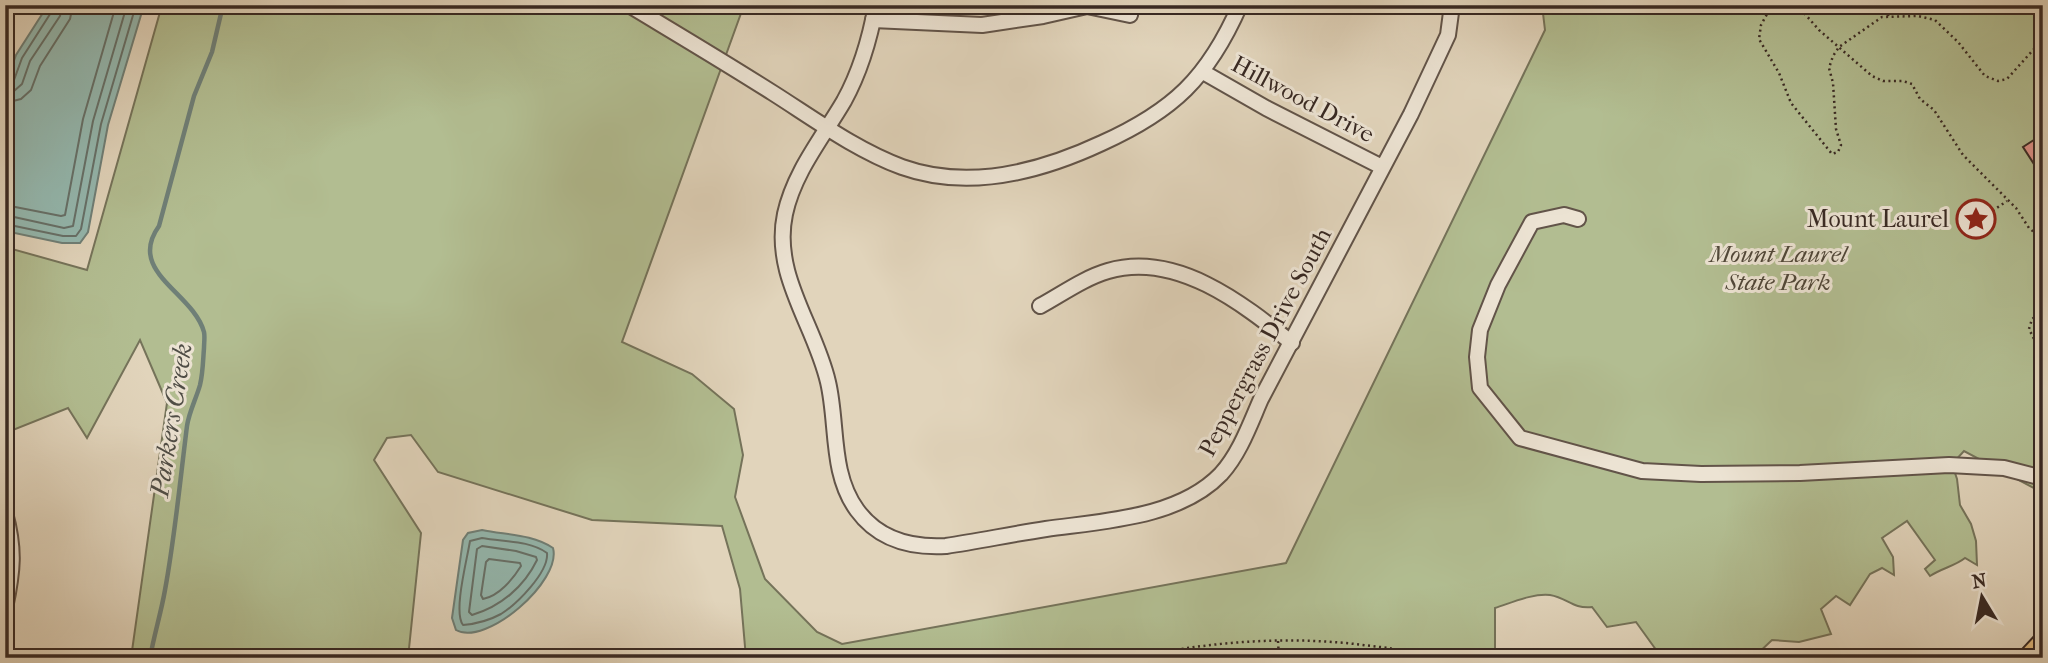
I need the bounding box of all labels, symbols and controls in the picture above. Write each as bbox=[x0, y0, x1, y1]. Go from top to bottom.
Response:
street label: Hillwood Drive bbox=[1227, 50, 1379, 148]
place icon: Mount Laurel bbox=[1955, 198, 1997, 240]
place label: Mount Laurel bbox=[1807, 205, 1949, 233]
street label: Peppergrass Drive South bbox=[1193, 223, 1337, 461]
park label: Mount Laurel State Park bbox=[1707, 240, 1850, 296]
water label: Parkers Creek bbox=[144, 341, 199, 500]
north arrow bbox=[1946, 562, 2016, 632]
text: N bbox=[1970, 569, 1989, 593]

